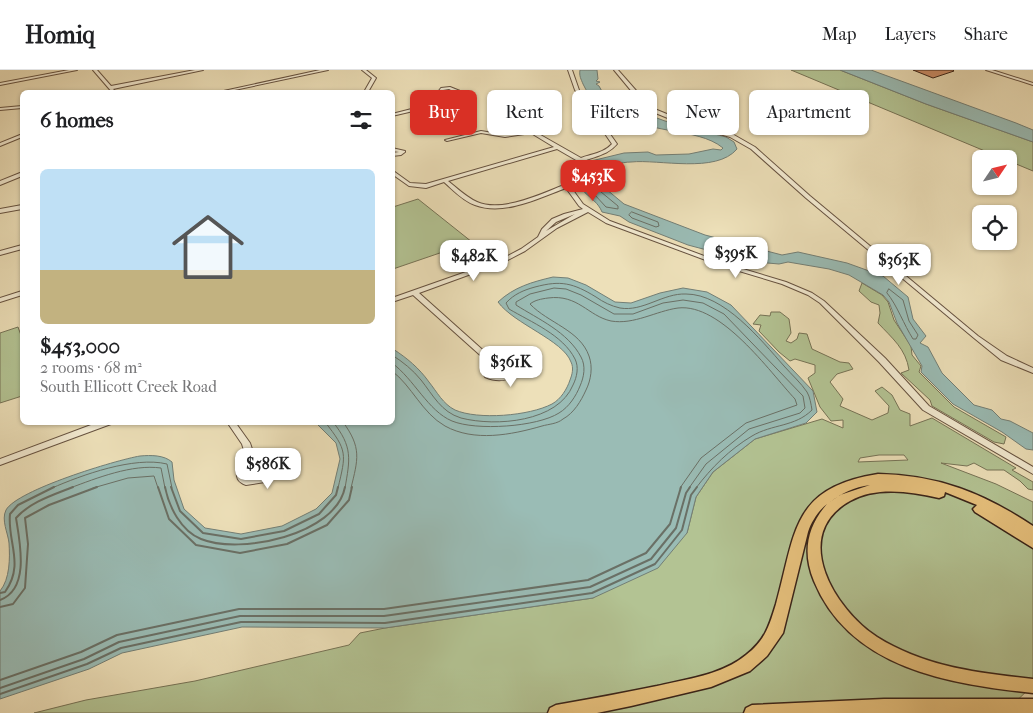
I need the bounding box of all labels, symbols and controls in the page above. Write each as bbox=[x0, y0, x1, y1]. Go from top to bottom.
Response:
text: Homiq bbox=[25, 21, 95, 49]
text: Map bbox=[822, 24, 856, 45]
text: Layers bbox=[884, 24, 936, 45]
text: Share bbox=[964, 24, 1008, 45]
chip: Buy bbox=[410, 90, 477, 135]
chip: Rent bbox=[487, 90, 562, 135]
chip: Filters bbox=[572, 90, 657, 135]
chip: New bbox=[667, 90, 739, 135]
chip: Apartment bbox=[749, 90, 869, 135]
icon: filters bbox=[347, 106, 375, 134]
text: 6 homes bbox=[40, 108, 114, 132]
north arrow bbox=[972, 150, 1018, 195]
map controls bbox=[972, 150, 1017, 250]
pin: $453K bbox=[558, 160, 628, 202]
text: $453K bbox=[572, 166, 614, 185]
icon: home bbox=[163, 202, 253, 292]
button: locate bbox=[972, 205, 1017, 250]
pin: $395K bbox=[701, 236, 771, 279]
pin: $482K bbox=[439, 240, 509, 282]
text: $395K bbox=[715, 243, 757, 262]
pin: $363K bbox=[864, 244, 934, 286]
text: $482K bbox=[451, 246, 497, 265]
text: $363K bbox=[878, 250, 920, 269]
text: $453,000 bbox=[40, 334, 120, 358]
pin: $361K bbox=[476, 346, 546, 388]
text: $361K bbox=[490, 352, 532, 371]
text: 2 rooms · 68 m² bbox=[40, 358, 142, 377]
text: South Ellicott Creek Road bbox=[40, 377, 217, 396]
pin: $586K bbox=[233, 448, 303, 490]
text: $586K bbox=[246, 454, 290, 473]

